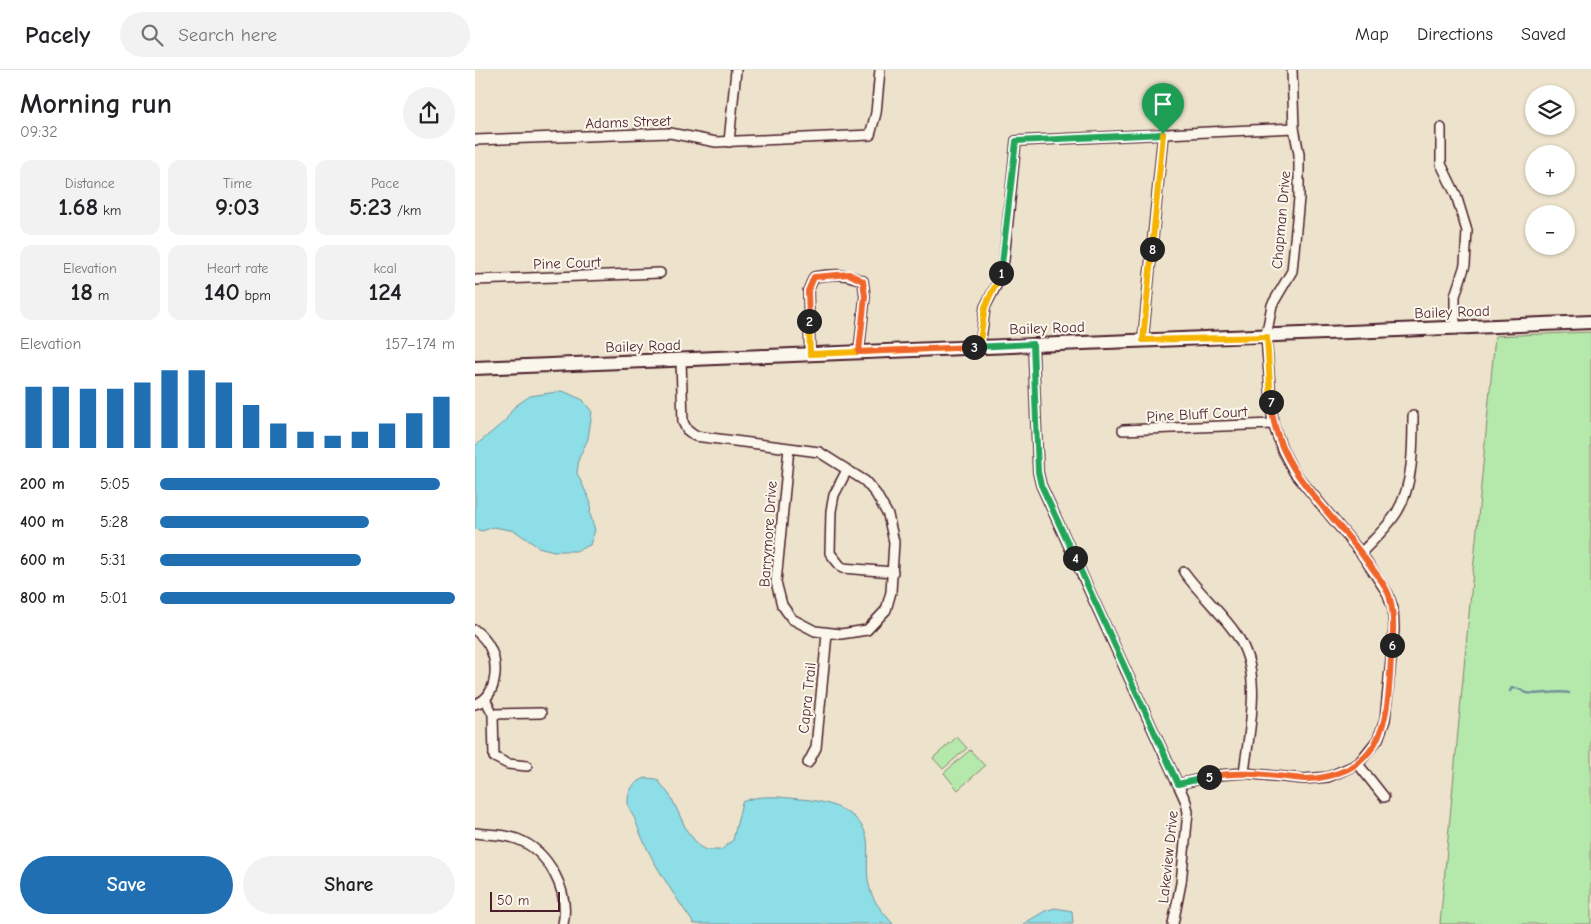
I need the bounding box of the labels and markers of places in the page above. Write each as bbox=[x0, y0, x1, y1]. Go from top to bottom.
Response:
pin bbox=[1142, 83, 1184, 134]
pin: 8 bbox=[1139, 236, 1165, 262]
pin: 1 bbox=[989, 260, 1013, 286]
pin: 2 bbox=[797, 308, 821, 334]
pin: 3 bbox=[961, 334, 987, 360]
pin: 7 bbox=[1259, 390, 1283, 414]
pin: 4 bbox=[1063, 546, 1087, 570]
pin: 6 bbox=[1379, 632, 1405, 658]
pin: 5 bbox=[1197, 764, 1221, 790]

